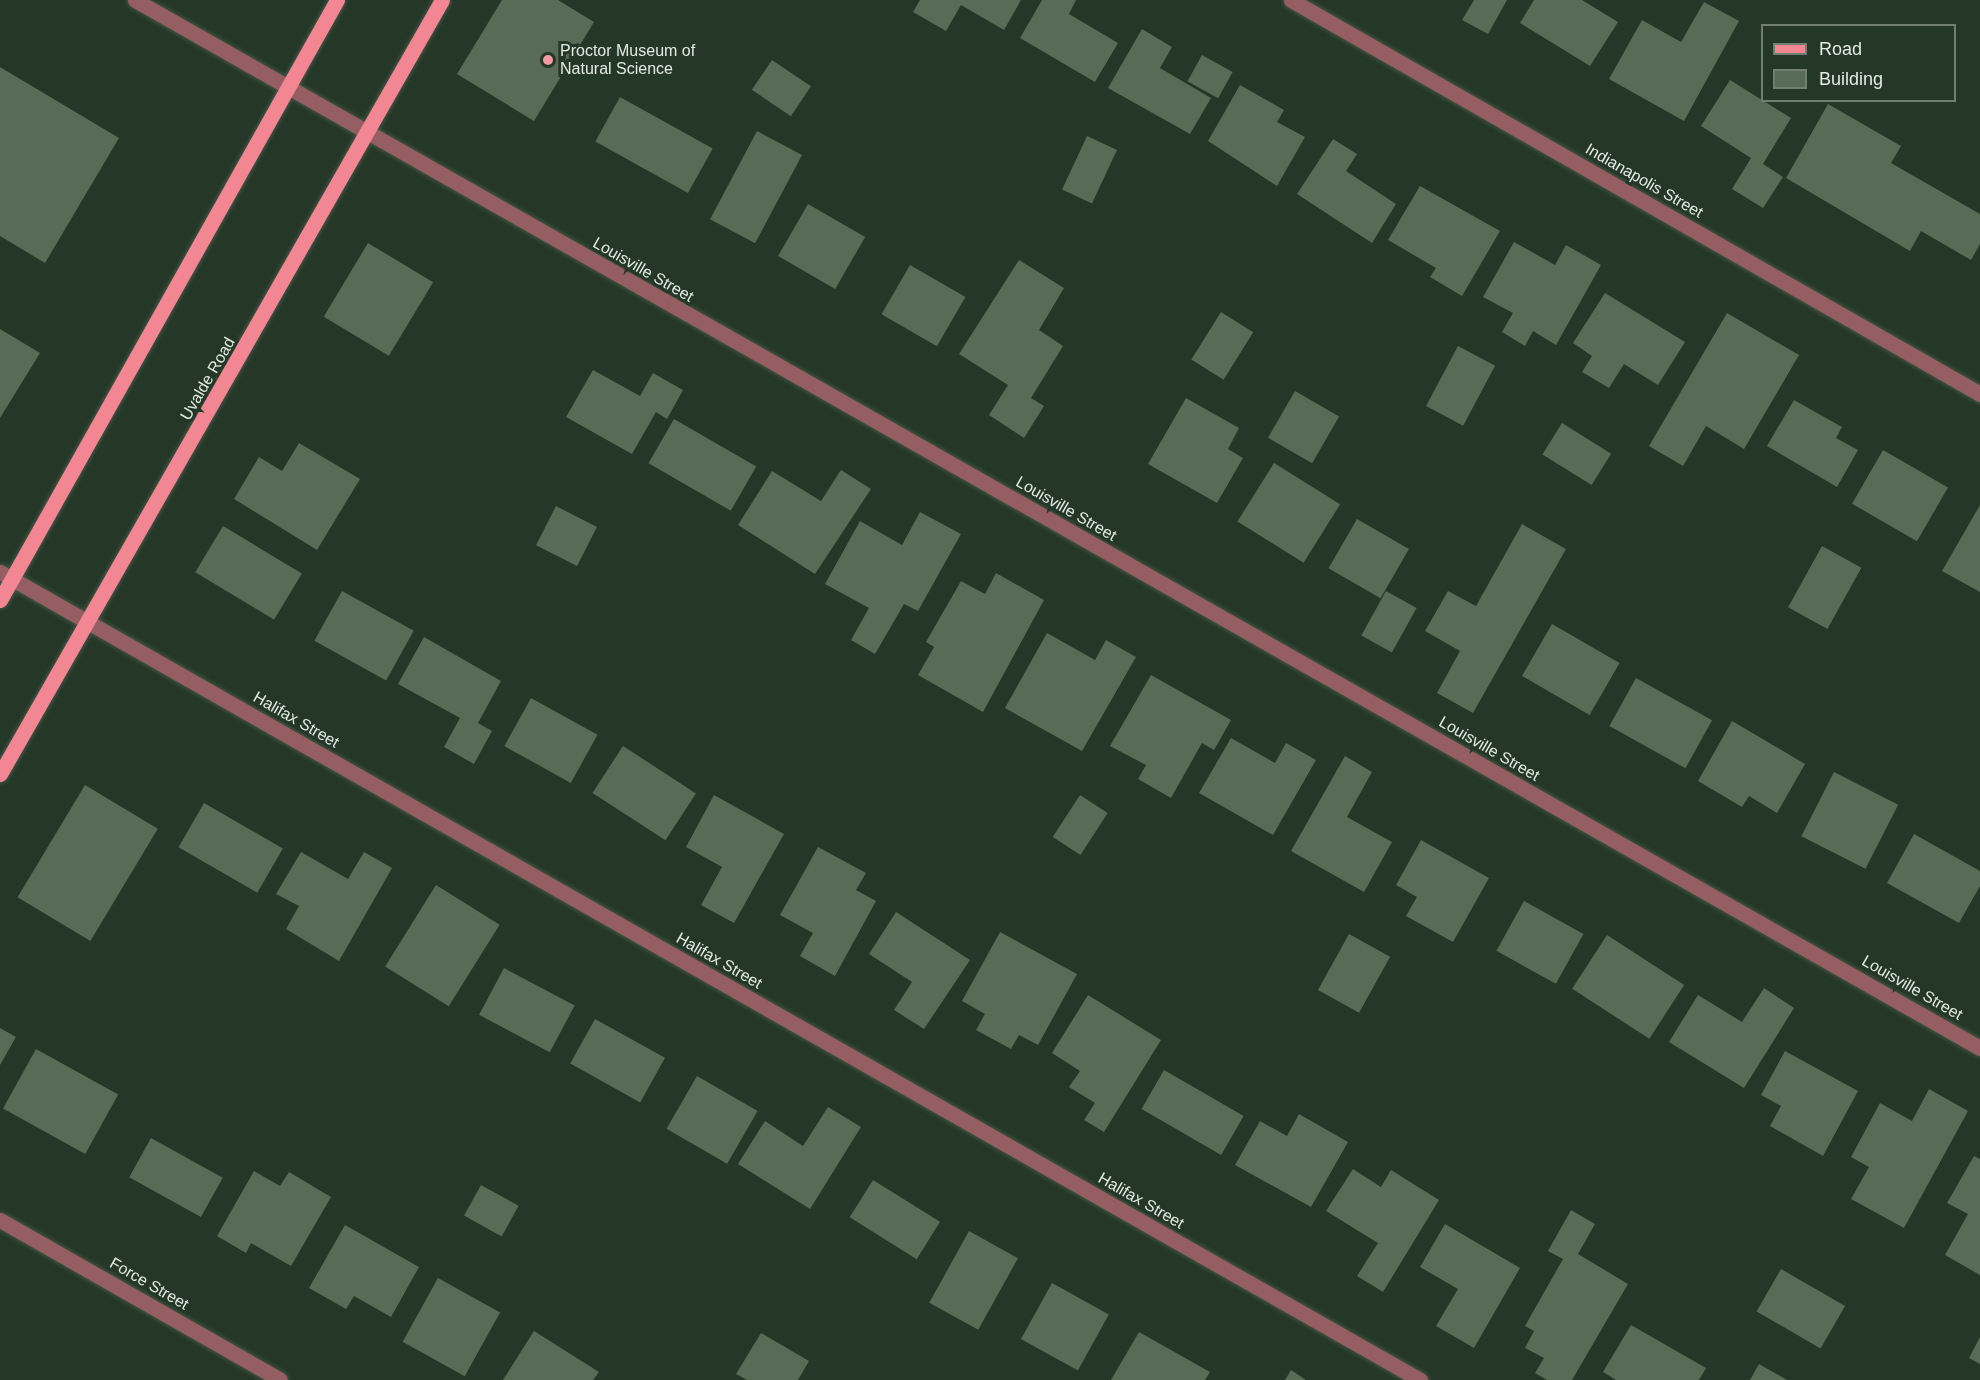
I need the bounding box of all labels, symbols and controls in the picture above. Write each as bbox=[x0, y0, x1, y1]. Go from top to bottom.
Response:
legend bbox=[1761, 24, 1956, 102]
text: Road bbox=[1819, 39, 1862, 59]
place label: Proctor Museum of Natural Science bbox=[560, 41, 695, 79]
marker: Proctor Museum of Natural Science bbox=[541, 53, 555, 67]
text: Building bbox=[1819, 69, 1883, 89]
street label: Indianapolis Street bbox=[1582, 140, 1706, 222]
street label: Louisville Street bbox=[589, 233, 697, 307]
street label: Uvalde Road bbox=[177, 334, 239, 424]
street label: Louisville Street bbox=[1012, 472, 1120, 546]
street label: Halifax Street bbox=[250, 688, 342, 752]
street label: Louisville Street bbox=[1435, 712, 1543, 786]
street label: Halifax Street bbox=[673, 929, 765, 993]
street label: Louisville Street bbox=[1858, 951, 1966, 1025]
street label: Halifax Street bbox=[1095, 1169, 1187, 1233]
street label: Force Street bbox=[106, 1254, 192, 1314]

